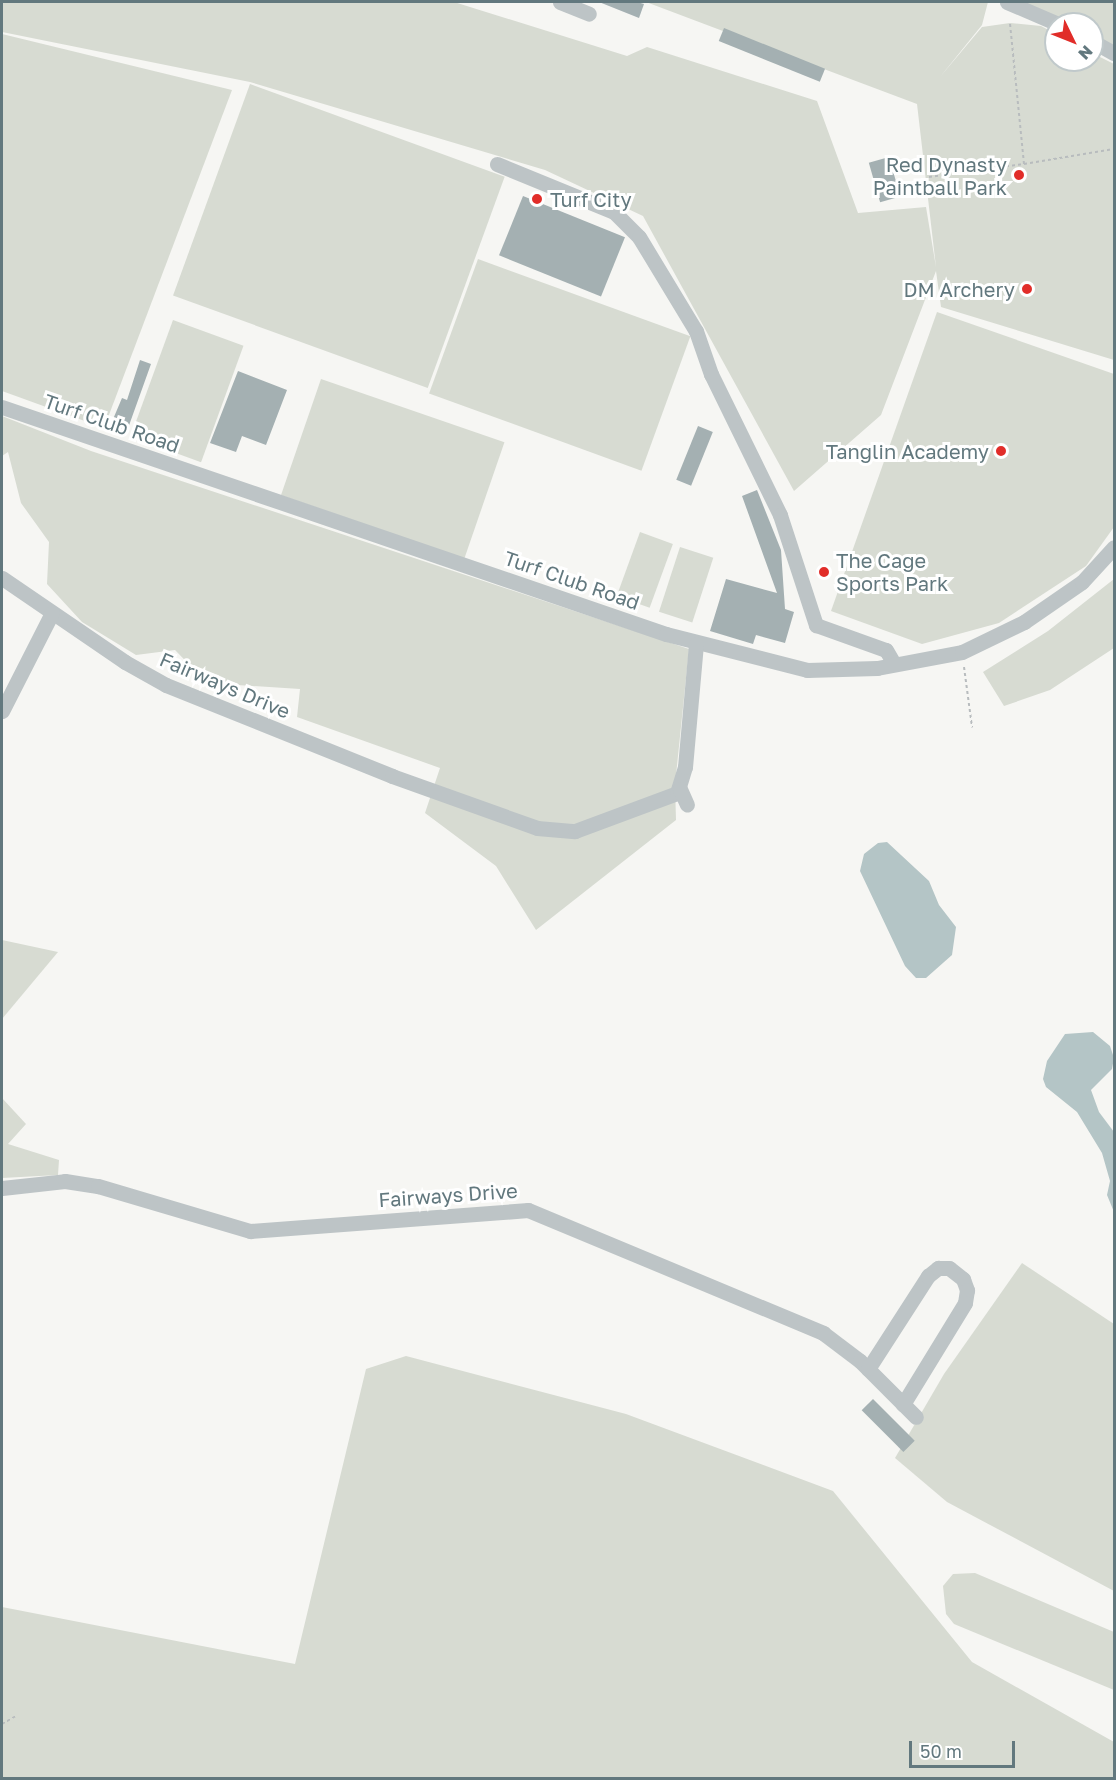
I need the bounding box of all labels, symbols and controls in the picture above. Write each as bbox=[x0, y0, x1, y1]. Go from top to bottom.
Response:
north arrow bbox=[1044, 12, 1104, 72]
text: N bbox=[1074, 42, 1097, 64]
place label: Red Dynasty Paintball Park bbox=[873, 152, 1007, 199]
marker: Red Dynasty Paintball Park bbox=[1012, 168, 1026, 182]
place label: Turf City bbox=[550, 187, 632, 211]
marker: Turf City bbox=[528, 190, 546, 208]
place label: DM Archery bbox=[903, 277, 1015, 301]
marker: DM Archery bbox=[1020, 282, 1034, 296]
street label: Turf Club Road bbox=[41, 389, 183, 457]
place label: Tanglin Academy bbox=[826, 439, 989, 463]
marker: Tanglin Academy bbox=[994, 444, 1008, 458]
street label: Turf Club Road bbox=[501, 546, 643, 614]
place label: The Cage Sports Park bbox=[836, 548, 948, 595]
marker: The Cage Sports Park bbox=[817, 565, 831, 579]
street label: Fairways Drive bbox=[156, 647, 294, 723]
street label: Fairways Drive bbox=[378, 1178, 518, 1212]
scale bar bbox=[912, 1729, 1018, 1767]
text: 50 m bbox=[920, 1740, 962, 1762]

